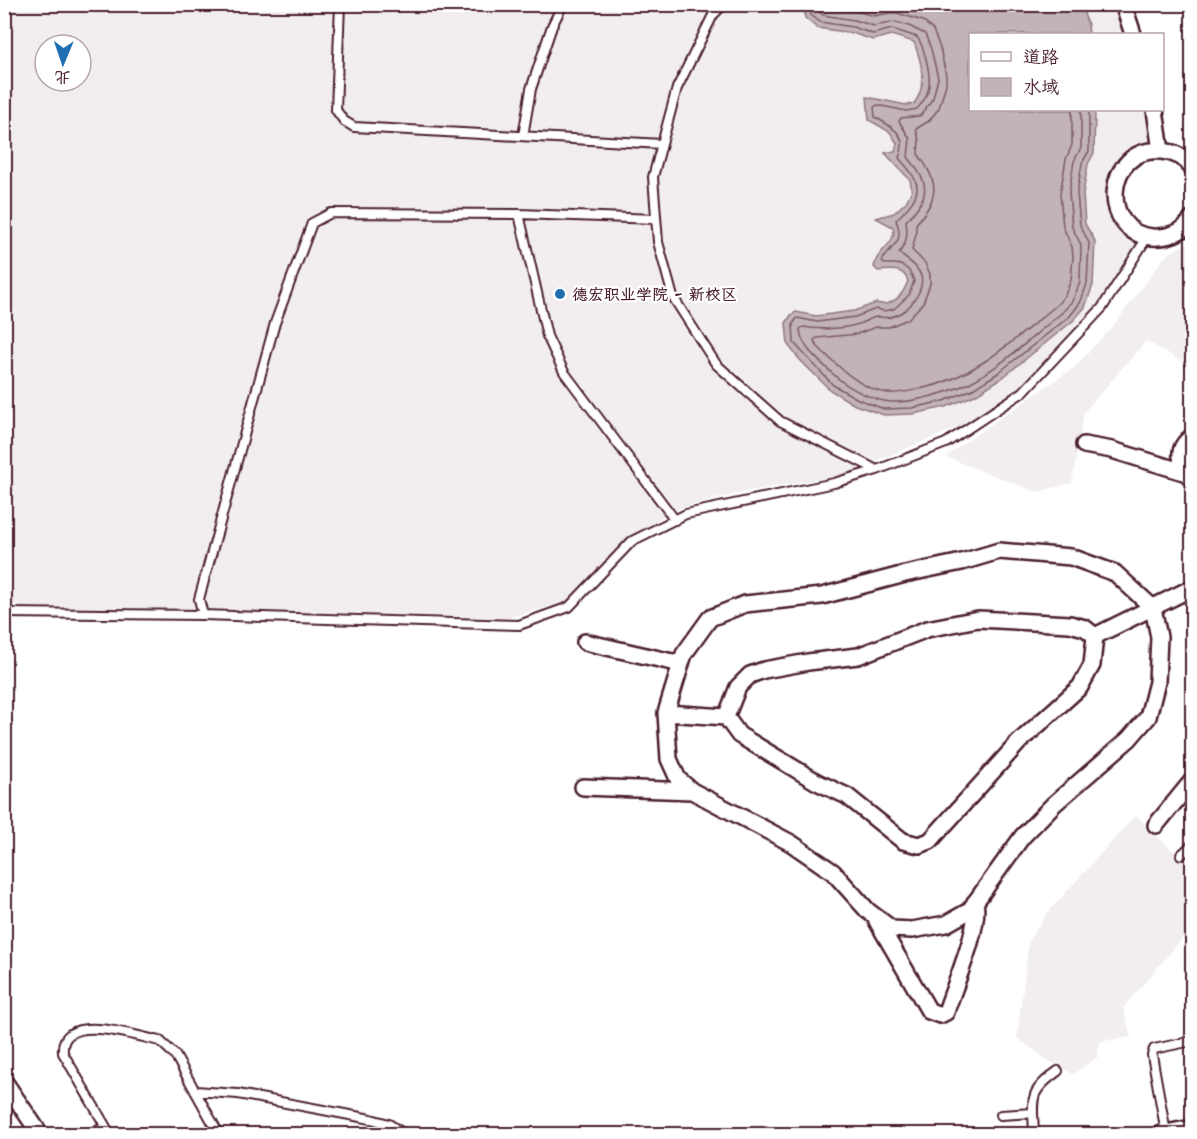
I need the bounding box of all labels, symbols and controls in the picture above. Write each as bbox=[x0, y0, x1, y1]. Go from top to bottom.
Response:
north arrow bbox=[33, 33, 93, 93]
legend bbox=[969, 33, 1164, 111]
text: 道路 bbox=[1023, 44, 1059, 73]
text: 北 bbox=[54, 64, 71, 89]
text: 水域 bbox=[1023, 74, 1059, 103]
place label: 德宏职业学院 - 新校区 bbox=[572, 283, 737, 308]
marker: 德宏职业学院 - 新校区 bbox=[553, 287, 567, 301]

